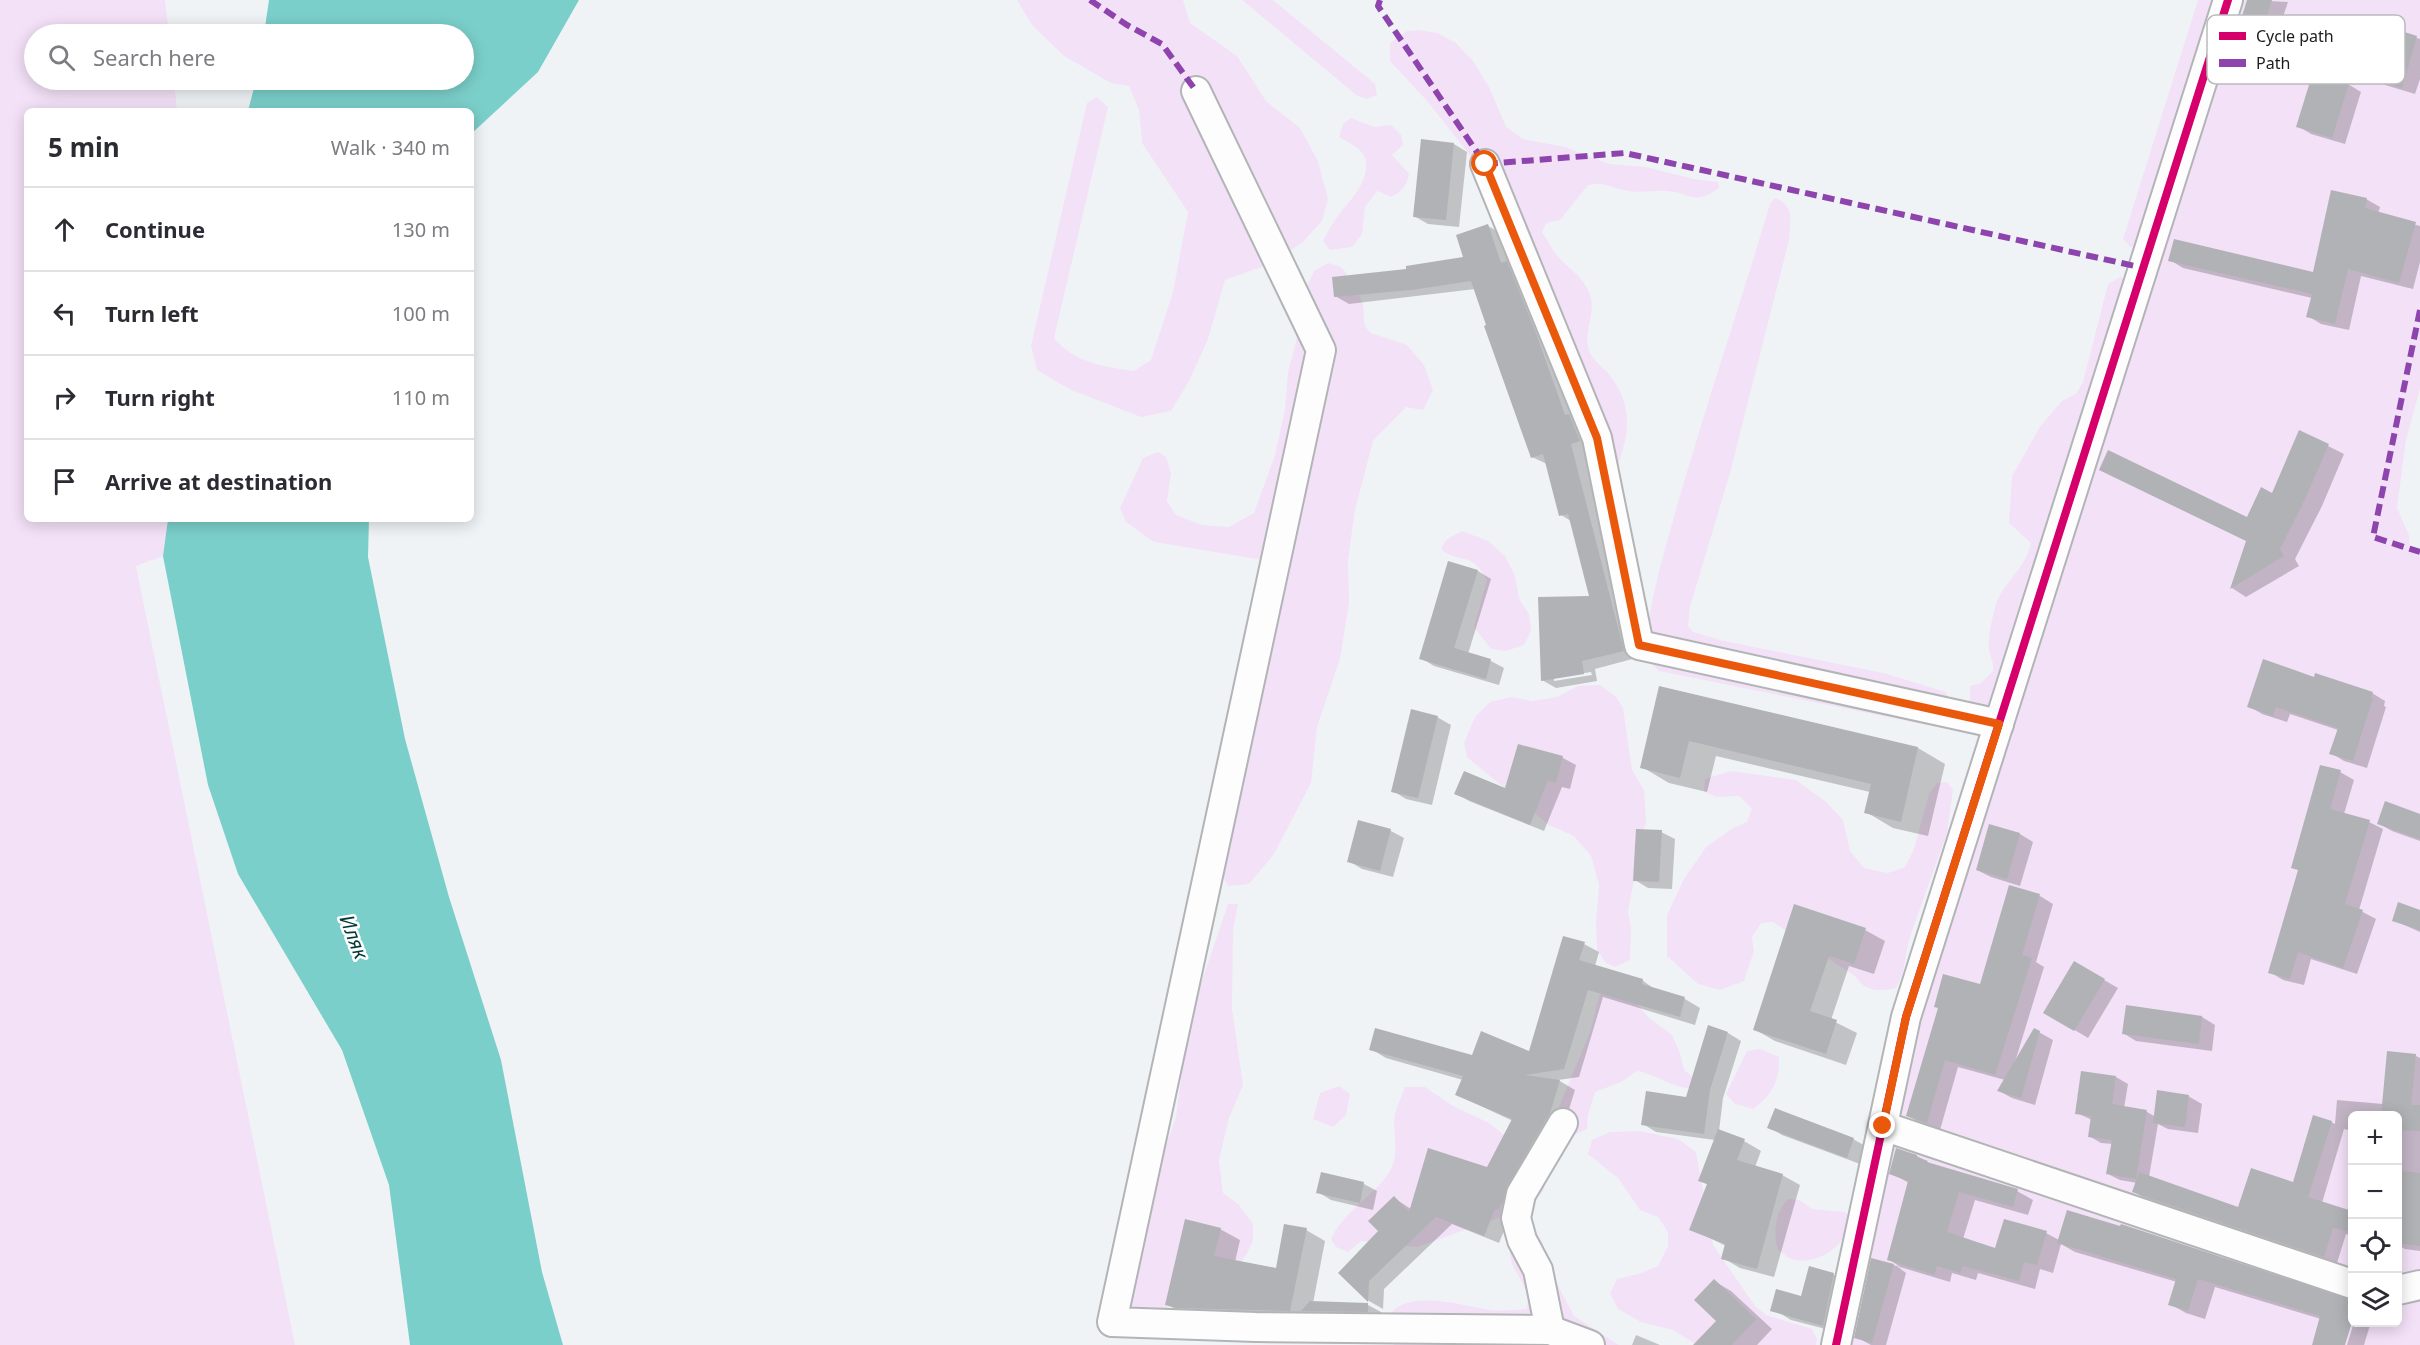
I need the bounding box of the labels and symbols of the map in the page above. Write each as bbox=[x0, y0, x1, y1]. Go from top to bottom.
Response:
legend bbox=[2207, 15, 2405, 84]
text: Cycle path bbox=[2256, 25, 2334, 47]
text: Path bbox=[2256, 52, 2290, 74]
route start bbox=[1471, 150, 1497, 176]
water label: Иляк bbox=[334, 911, 376, 964]
route end bbox=[1869, 1112, 1895, 1138]

